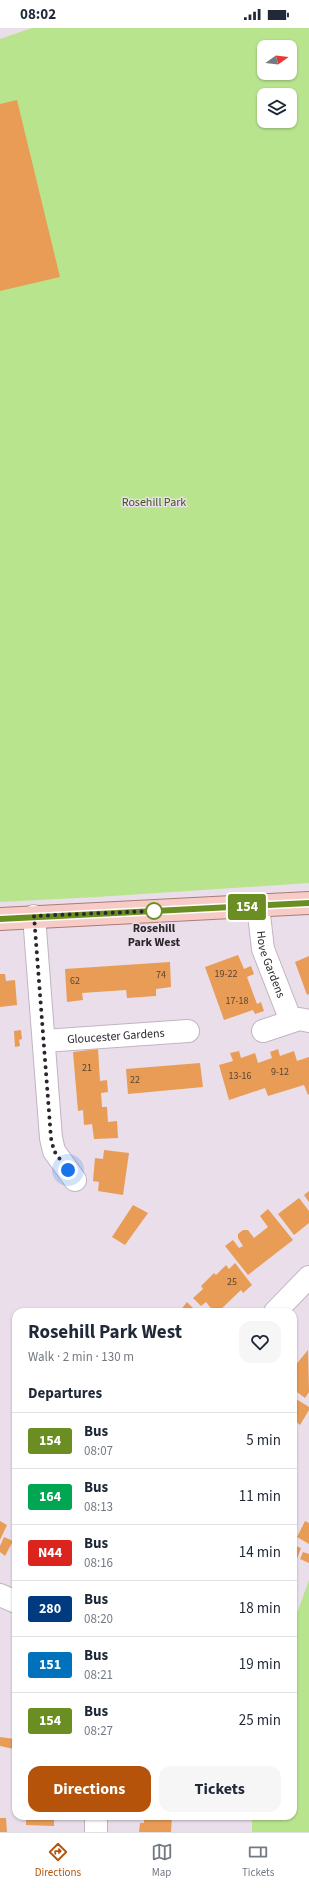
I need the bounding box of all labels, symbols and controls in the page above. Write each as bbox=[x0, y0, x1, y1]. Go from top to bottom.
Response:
text: 08:02 bbox=[20, 4, 56, 25]
north arrow bbox=[257, 40, 297, 80]
map controls bbox=[257, 40, 297, 128]
button: layers bbox=[257, 88, 297, 128]
park label: Rosehill Park bbox=[122, 494, 186, 511]
line badge: 154 bbox=[224, 894, 270, 920]
text: 154 bbox=[236, 897, 258, 917]
marker: Rosehill Park West bbox=[145, 902, 163, 920]
place label: Rosehill Park West bbox=[128, 920, 181, 951]
street label: Hove Gardens bbox=[252, 930, 290, 1000]
house number: 19-22 bbox=[215, 967, 238, 981]
house number: 74 bbox=[156, 968, 166, 982]
house number: 62 bbox=[70, 974, 80, 988]
house number: 17-18 bbox=[226, 994, 249, 1008]
street label: Gloucester Gardens bbox=[67, 1024, 165, 1048]
house number: 21 bbox=[82, 1061, 92, 1075]
house number: 9-12 bbox=[271, 1065, 289, 1079]
house number: 13-16 bbox=[229, 1069, 252, 1083]
house number: 22 bbox=[130, 1073, 140, 1087]
your location bbox=[58, 1160, 78, 1180]
house number: 25 bbox=[227, 1275, 237, 1289]
text: Rosehill Park West bbox=[28, 1319, 182, 1346]
button: heart bbox=[239, 1321, 281, 1363]
text: Walk · 2 min · 130 m bbox=[28, 1348, 134, 1366]
text: Departures bbox=[28, 1383, 102, 1404]
text: Bus bbox=[84, 1421, 108, 1442]
text: 5 min bbox=[246, 1430, 281, 1451]
text: 154 bbox=[39, 1431, 61, 1451]
text: 08:07 bbox=[84, 1442, 113, 1460]
text: Bus bbox=[84, 1477, 108, 1498]
text: 11 min bbox=[239, 1486, 281, 1507]
text: 164 bbox=[39, 1487, 61, 1507]
text: 08:13 bbox=[84, 1498, 113, 1516]
text: Bus bbox=[84, 1533, 108, 1554]
text: 14 min bbox=[239, 1542, 281, 1563]
text: N44 bbox=[38, 1543, 62, 1563]
text: 08:16 bbox=[84, 1554, 113, 1572]
text: Bus bbox=[84, 1589, 108, 1610]
text: 18 min bbox=[239, 1598, 281, 1619]
text: 280 bbox=[39, 1599, 61, 1619]
text: 08:20 bbox=[84, 1610, 113, 1628]
text: Bus bbox=[84, 1645, 108, 1666]
text: 19 min bbox=[239, 1654, 281, 1675]
text: 151 bbox=[39, 1655, 61, 1675]
text: 08:21 bbox=[84, 1666, 113, 1684]
text: Bus bbox=[84, 1701, 108, 1722]
text: 25 min bbox=[239, 1710, 281, 1731]
text: 154 bbox=[39, 1711, 61, 1731]
text: 08:27 bbox=[84, 1722, 113, 1740]
button: Directions bbox=[28, 1766, 151, 1812]
button: Tickets bbox=[159, 1766, 281, 1812]
tab: Directions bbox=[35, 1841, 81, 1880]
tab: Map bbox=[151, 1841, 173, 1880]
tab: Tickets bbox=[242, 1841, 274, 1880]

